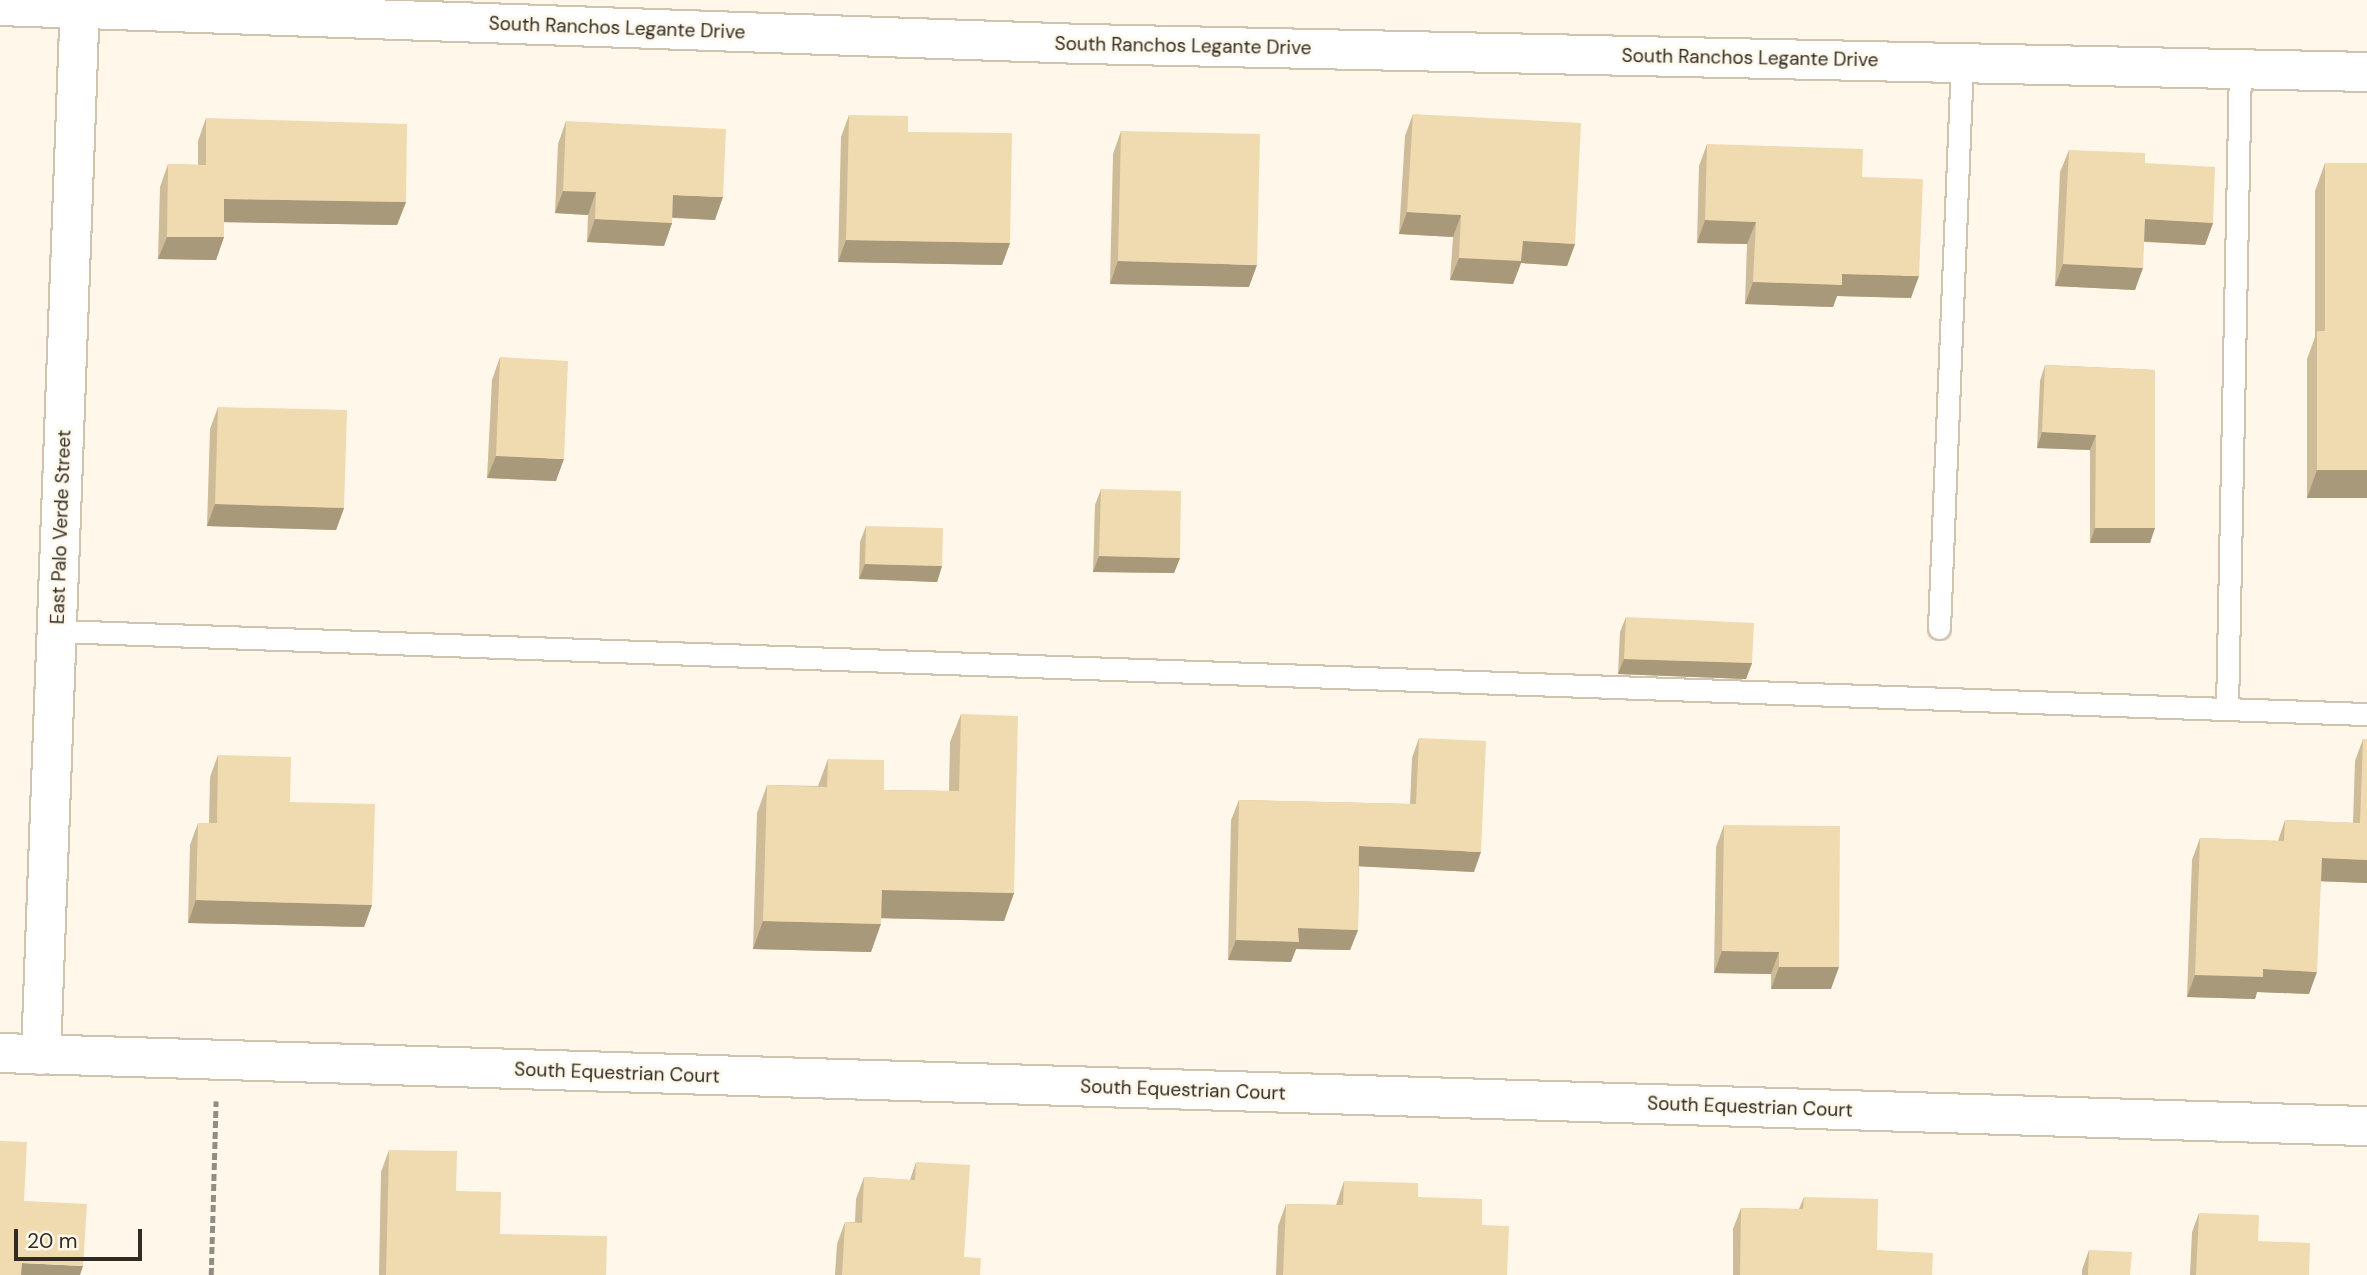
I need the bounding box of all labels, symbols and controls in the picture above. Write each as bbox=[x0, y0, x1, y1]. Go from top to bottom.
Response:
street label: South Ranchos Legante Drive bbox=[488, 12, 746, 44]
street label: South Ranchos Legante Drive bbox=[1054, 32, 1312, 60]
street label: South Ranchos Legante Drive bbox=[1621, 44, 1879, 72]
street label: East Palo Verde Street bbox=[46, 429, 76, 625]
street label: South Equestrian Court bbox=[514, 1058, 720, 1088]
street label: South Equestrian Court bbox=[1080, 1075, 1286, 1105]
street label: South Equestrian Court bbox=[1647, 1092, 1853, 1122]
scale bar bbox=[18, 1216, 145, 1260]
text: 20 m bbox=[27, 1227, 78, 1255]

